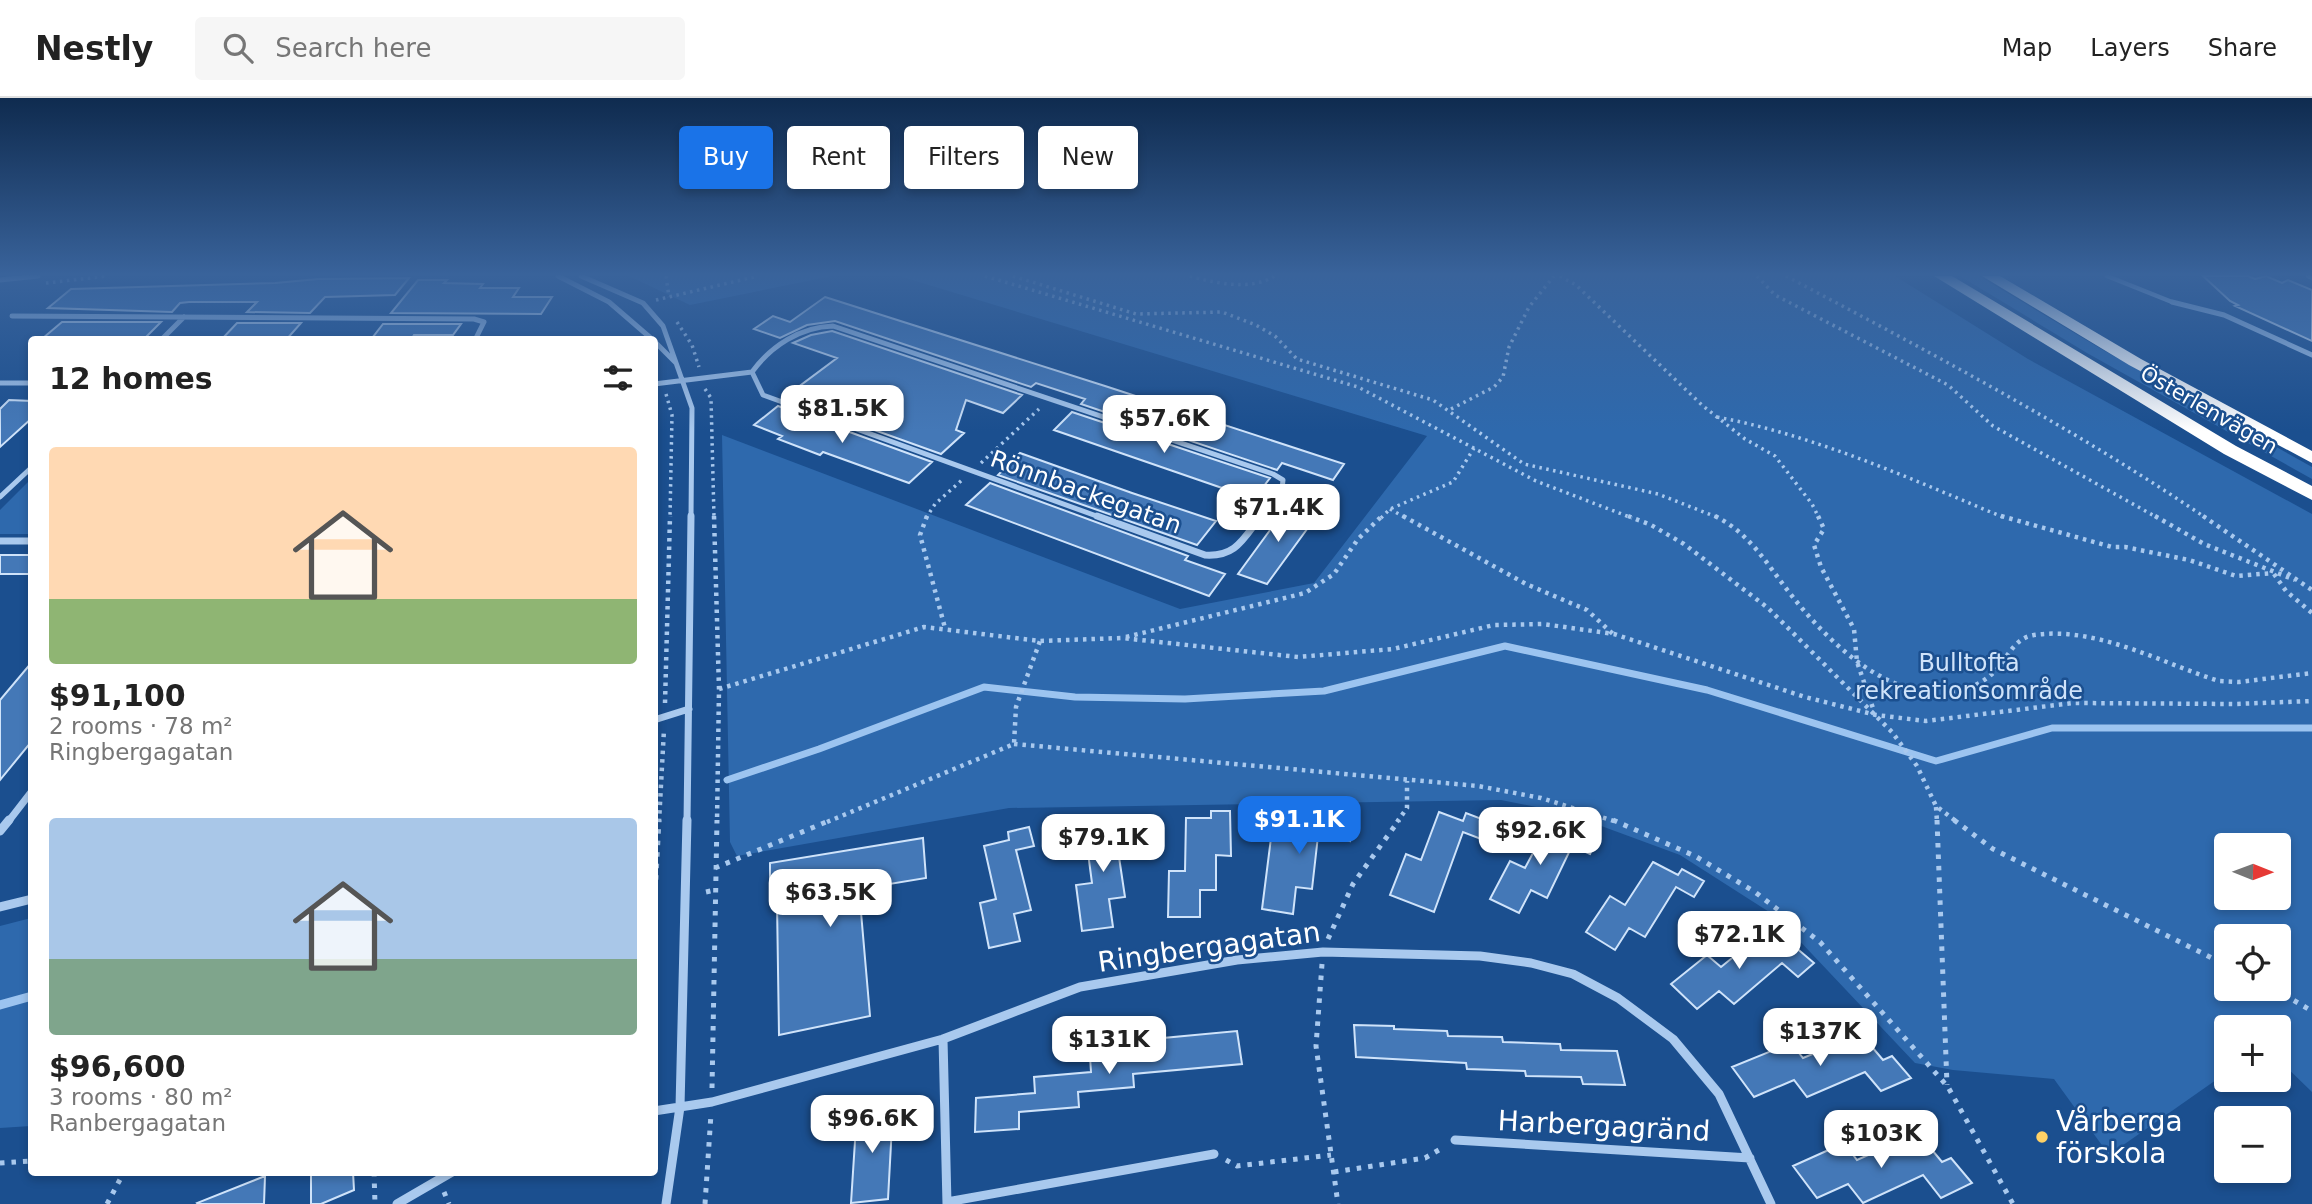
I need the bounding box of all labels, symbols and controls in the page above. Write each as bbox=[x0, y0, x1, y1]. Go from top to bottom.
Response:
search box bbox=[195, 17, 685, 80]
text: Nestly bbox=[35, 29, 153, 68]
icon: search bbox=[219, 29, 257, 67]
text: Search here bbox=[275, 33, 431, 63]
text: Map bbox=[2002, 34, 2052, 62]
text: Layers bbox=[2090, 34, 2170, 62]
text: Share bbox=[2208, 34, 2277, 62]
chip: Buy bbox=[679, 126, 773, 189]
chip: Rent bbox=[787, 126, 890, 189]
chip: Filters bbox=[904, 126, 1024, 189]
chip: New bbox=[1038, 126, 1138, 189]
icon: filters bbox=[599, 359, 637, 397]
street label: Österlenvägen bbox=[2136, 360, 2282, 459]
text: 12 homes bbox=[49, 361, 213, 396]
pin: $81.5K bbox=[785, 386, 899, 445]
text: $81.5K bbox=[797, 395, 887, 421]
pin: $57.6K bbox=[1107, 396, 1221, 455]
text: $57.6K bbox=[1119, 405, 1209, 431]
street label: Rönnbackegatan bbox=[987, 444, 1185, 540]
pin: $71.4K bbox=[1221, 484, 1335, 544]
icon: home bbox=[280, 492, 406, 618]
text: $71.4K bbox=[1233, 494, 1323, 520]
park label: Bulltofta rekreationsområde bbox=[1855, 649, 2083, 705]
text: $91,100 bbox=[49, 678, 186, 713]
text: 2 rooms · 78 m² bbox=[49, 713, 233, 739]
text: Ringbergagatan bbox=[49, 739, 233, 765]
pin: $91.1K bbox=[1242, 796, 1356, 856]
text: $91.1K bbox=[1254, 806, 1344, 832]
pin: $92.6K bbox=[1483, 808, 1597, 867]
pin: $79.1K bbox=[1046, 814, 1160, 874]
text: $92.6K bbox=[1495, 817, 1585, 843]
text: $79.1K bbox=[1058, 824, 1148, 850]
north arrow bbox=[2214, 833, 2291, 910]
map controls bbox=[2214, 833, 2291, 1183]
icon: home bbox=[280, 863, 406, 989]
pin: $63.5K bbox=[773, 870, 887, 929]
text: $63.5K bbox=[785, 879, 875, 905]
pin: $72.1K bbox=[1682, 912, 1796, 971]
street label: Ringbergagatan bbox=[1096, 915, 1322, 979]
text: $72.1K bbox=[1694, 921, 1784, 947]
button: locate bbox=[2214, 924, 2291, 1001]
pin: $137K bbox=[1771, 1009, 1869, 1068]
button: + bbox=[2214, 1015, 2291, 1092]
pin: $131K bbox=[1060, 1016, 1158, 1076]
text: $137K bbox=[1779, 1018, 1861, 1044]
text: $131K bbox=[1068, 1026, 1150, 1052]
text: $96,600 bbox=[49, 1049, 186, 1084]
text: 3 rooms · 80 m² bbox=[49, 1084, 233, 1110]
pin: $96.6K bbox=[815, 1096, 929, 1155]
street label: Harbergagränd bbox=[1497, 1104, 1711, 1148]
text: $96.6K bbox=[827, 1105, 917, 1131]
place label: Vårberga förskola bbox=[2056, 1105, 2183, 1170]
button: − bbox=[2214, 1106, 2291, 1183]
text: Ranbergagatan bbox=[49, 1110, 226, 1136]
pin: $103K bbox=[1832, 1110, 1930, 1170]
text: $103K bbox=[1840, 1120, 1922, 1146]
marker: Vårberga förskola bbox=[2034, 1129, 2050, 1145]

